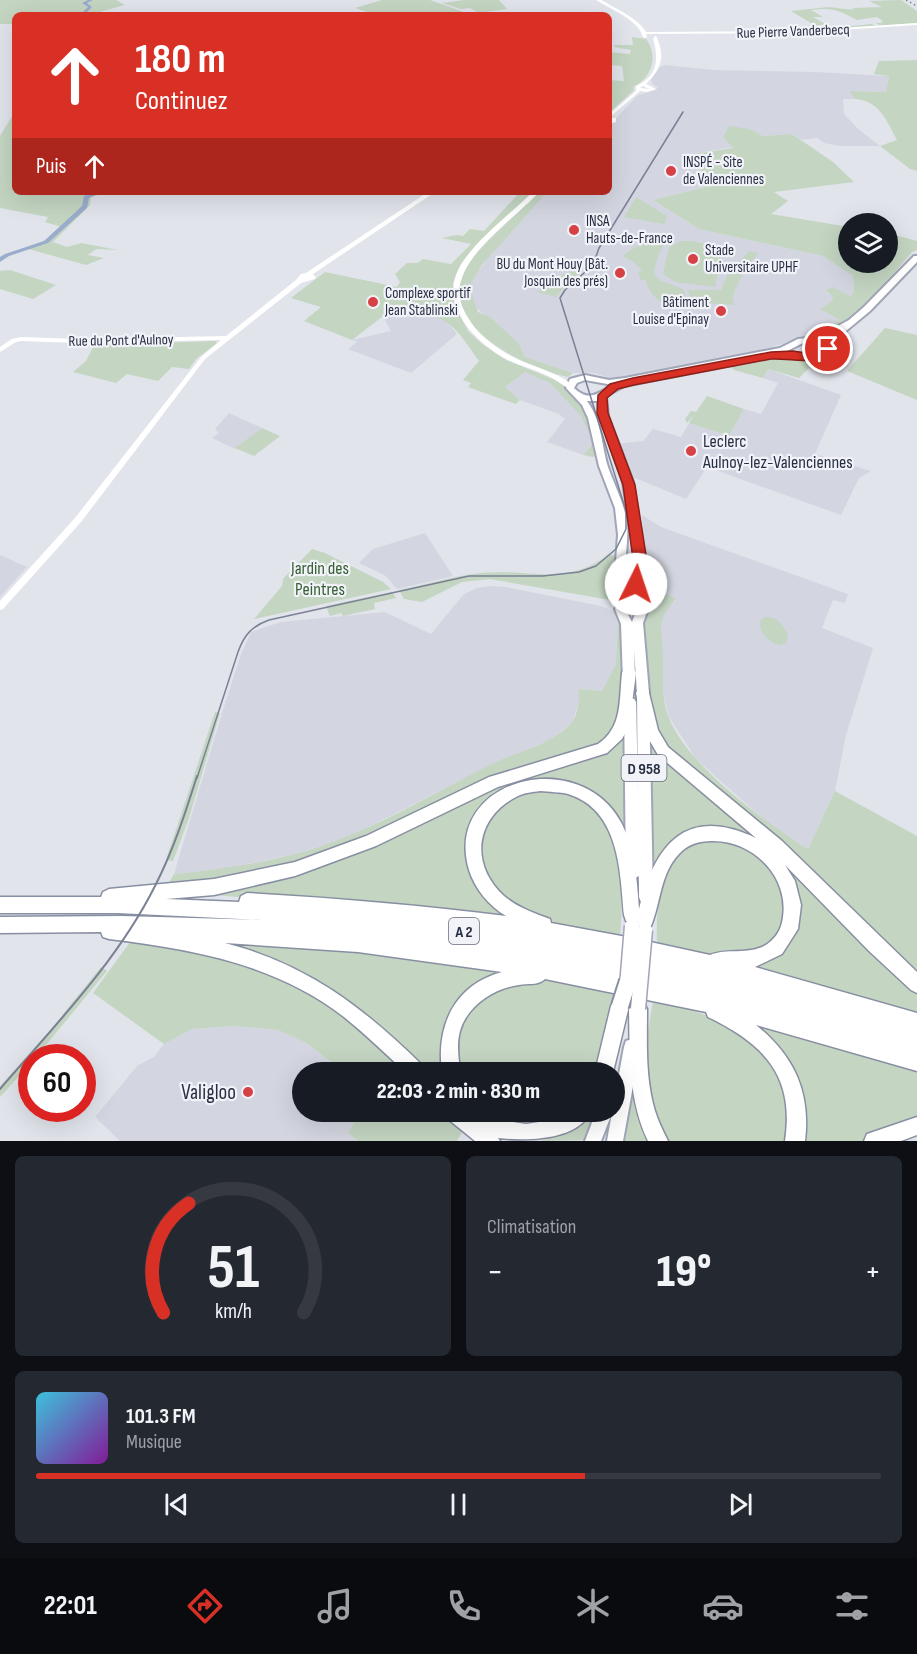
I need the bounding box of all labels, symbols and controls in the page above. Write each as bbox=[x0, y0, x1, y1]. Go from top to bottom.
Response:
street label: Rue Pierre Vanderbecq bbox=[736, 20, 850, 43]
text: 180 m bbox=[135, 34, 226, 85]
icon: ahead bbox=[36, 36, 114, 114]
text: Continuez bbox=[135, 85, 227, 117]
icon: ahead bbox=[78, 150, 111, 183]
text: Puis bbox=[36, 153, 66, 180]
place label: INSPÉ - Site de Valenciennes bbox=[683, 153, 764, 189]
marker: INSPÉ - Site de Valenciennes bbox=[664, 164, 678, 178]
place label: INSA Hauts-de-France bbox=[586, 212, 673, 248]
map controls bbox=[838, 213, 898, 273]
button: layers bbox=[838, 213, 898, 273]
marker: INSA Hauts-de-France bbox=[567, 223, 581, 237]
place label: Stade Universitaire UPHF bbox=[705, 241, 799, 277]
marker: Stade Universitaire UPHF bbox=[686, 252, 700, 266]
place label: BU du Mont Houy (Bât. Josquin des prés) bbox=[496, 255, 608, 291]
marker: BU du Mont Houy (Bât. Josquin des prés) bbox=[613, 266, 627, 280]
place label: Complexe sportif Jean Stablinski bbox=[384, 284, 471, 320]
place label: Bâtiment Louise d'Epinay bbox=[633, 293, 709, 329]
marker: Complexe sportif Jean Stablinski bbox=[366, 295, 380, 309]
marker: Bâtiment Louise d'Epinay bbox=[714, 304, 728, 318]
pin bbox=[802, 323, 853, 374]
street label: Rue du Pont d'Aulnoy bbox=[68, 330, 174, 351]
icon: arrive bbox=[811, 332, 844, 365]
place label: Leclerc Aulnoy-lez-Valenciennes bbox=[702, 431, 853, 473]
marker: Leclerc Aulnoy-lez-Valenciennes bbox=[684, 444, 698, 458]
position arrow bbox=[604, 552, 668, 616]
park label: Jardin des Peintres bbox=[290, 558, 349, 600]
road number: D 958 bbox=[622, 755, 666, 781]
road number: A 2 bbox=[449, 918, 479, 944]
speed limit sign: 60 bbox=[18, 1044, 96, 1122]
text: 22:03 · 2 min · 830 m bbox=[377, 1078, 540, 1105]
place label: Valigloo bbox=[181, 1080, 236, 1105]
marker: Valigloo bbox=[241, 1085, 255, 1099]
text: Climatisation bbox=[487, 1215, 576, 1239]
text: 51 bbox=[207, 1231, 259, 1306]
text: 19° bbox=[657, 1245, 711, 1300]
text: − bbox=[487, 1252, 503, 1292]
text: + bbox=[865, 1252, 881, 1292]
text: km/h bbox=[214, 1299, 252, 1324]
text: 101.3 FM bbox=[126, 1403, 196, 1430]
text: Musique bbox=[126, 1430, 182, 1454]
icon: previous bbox=[160, 1488, 193, 1521]
icon: pause bbox=[442, 1488, 475, 1521]
icon: next bbox=[724, 1488, 757, 1521]
icon: directions bbox=[184, 1585, 226, 1627]
icon: music bbox=[314, 1585, 356, 1627]
icon: phone bbox=[443, 1585, 485, 1627]
icon: climate bbox=[572, 1585, 614, 1627]
icon: car bbox=[702, 1585, 744, 1627]
icon: filters bbox=[831, 1585, 873, 1627]
text: 22:01 bbox=[44, 1590, 97, 1622]

